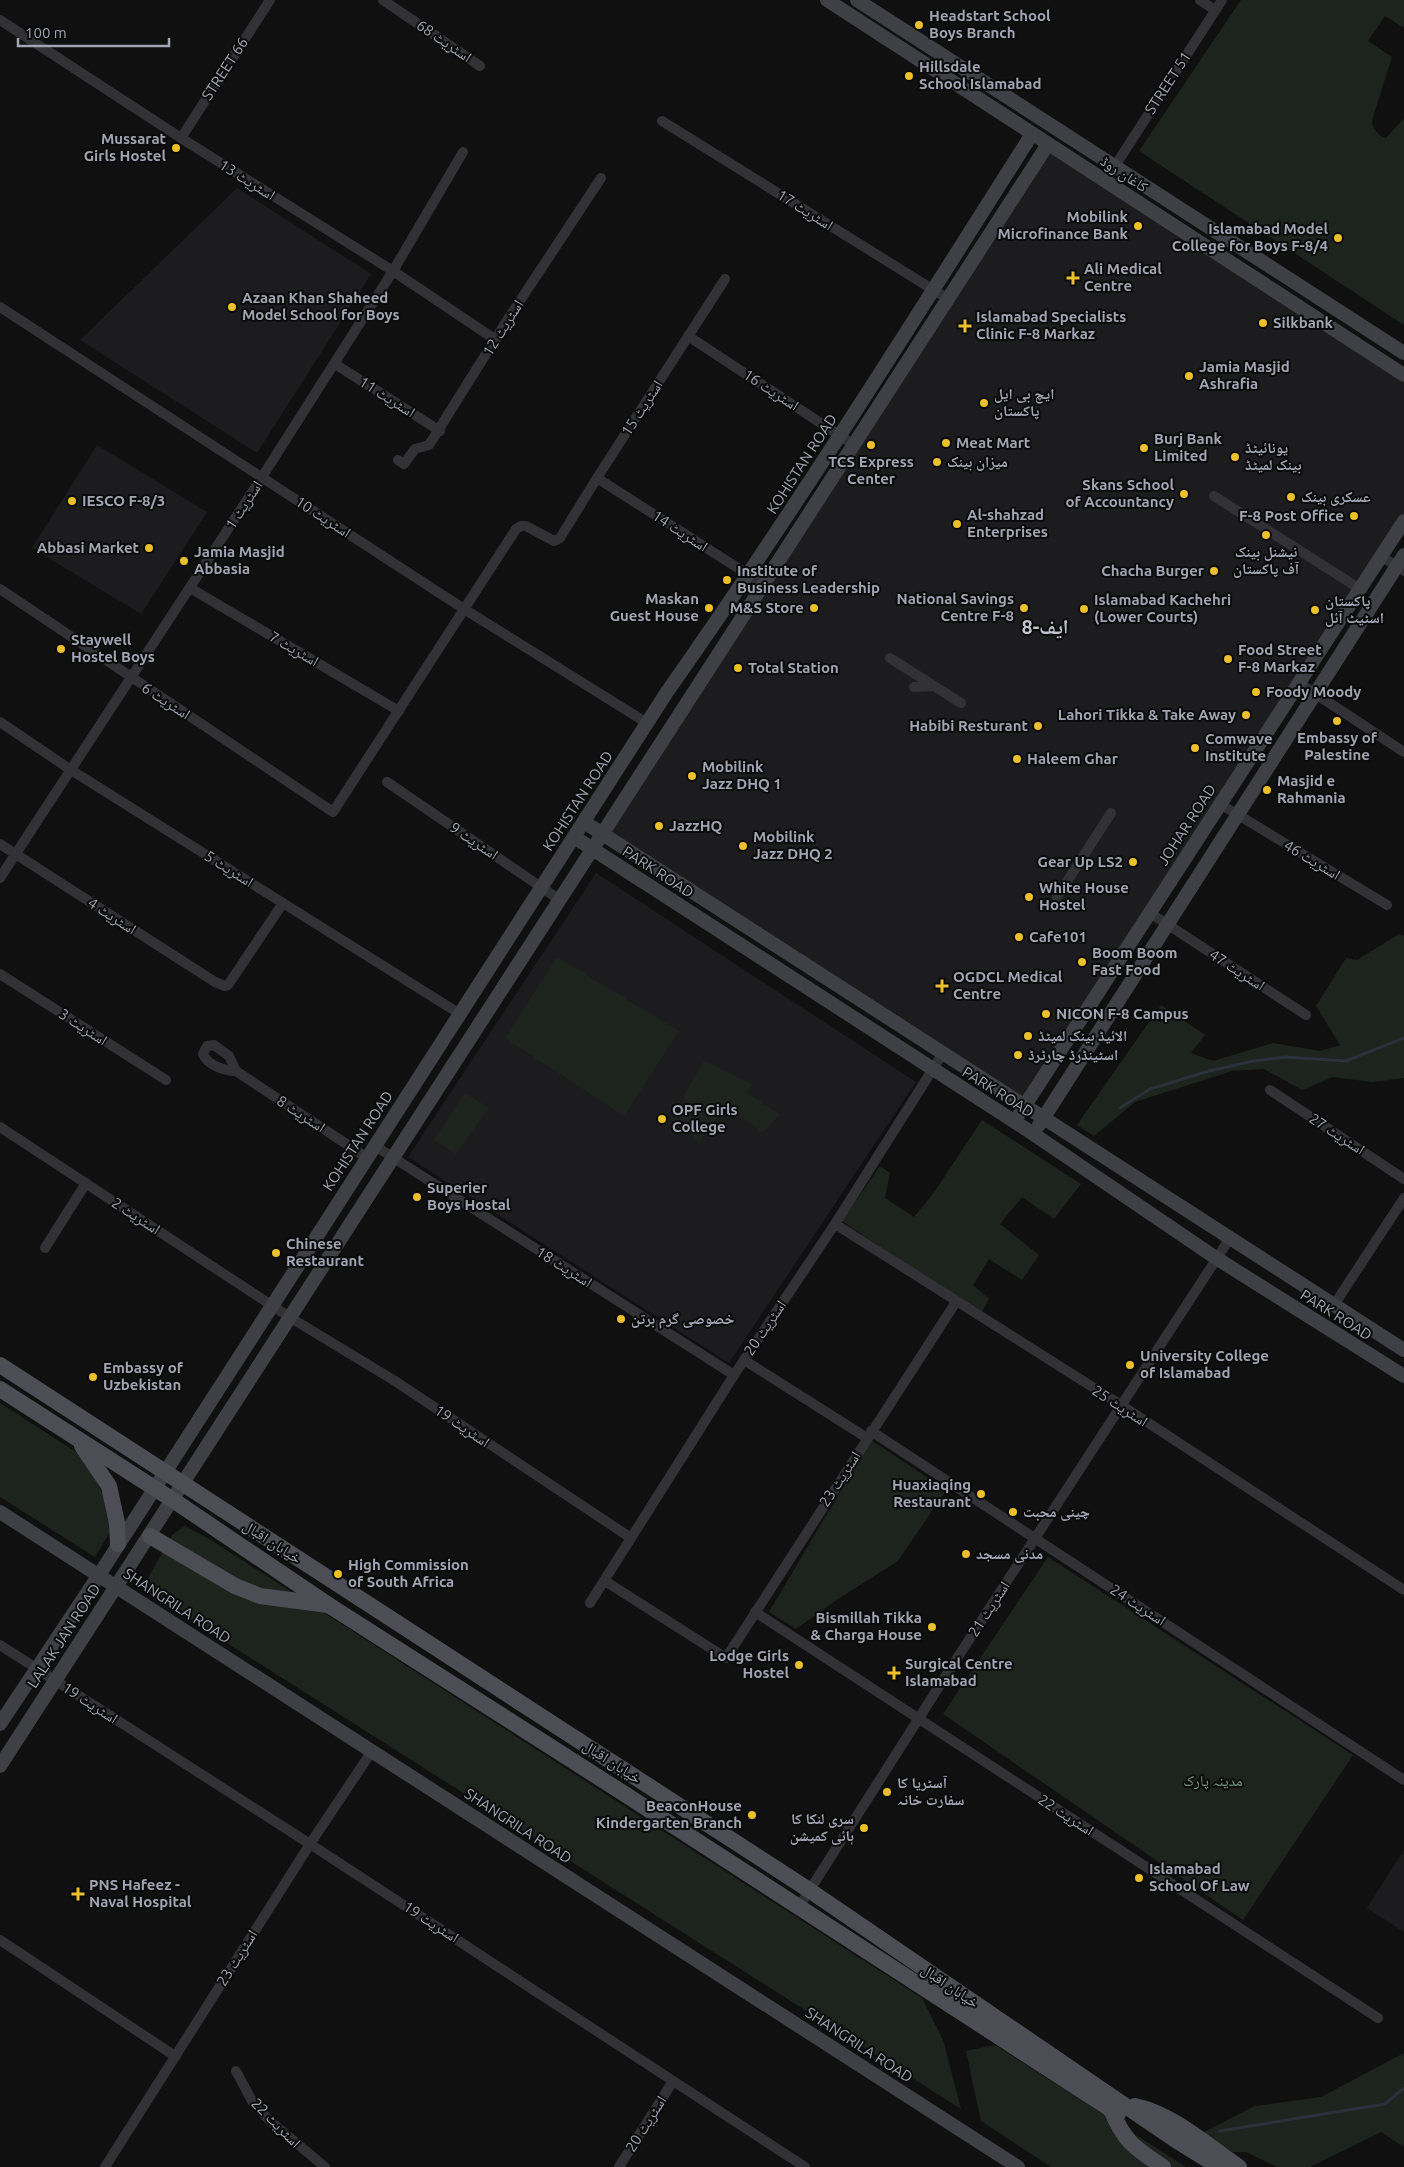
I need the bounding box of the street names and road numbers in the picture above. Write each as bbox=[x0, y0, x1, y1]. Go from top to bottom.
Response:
street label: اسٹریٹ 68 bbox=[413, 16, 475, 66]
street label: STREET 66 bbox=[198, 34, 251, 103]
street label: STREET 51 bbox=[1141, 48, 1194, 117]
street label: کاغان روڈ bbox=[1096, 152, 1151, 197]
street label: اسٹریٹ 13 bbox=[216, 156, 278, 204]
street label: اسٹریٹ 17 bbox=[774, 186, 836, 234]
street label: اسٹریٹ 12 bbox=[479, 297, 527, 359]
street label: اسٹریٹ 16 bbox=[740, 365, 802, 415]
street label: اسٹریٹ 11 bbox=[356, 373, 418, 421]
street label: اسٹریٹ 15 bbox=[617, 377, 667, 439]
street label: KOHISTAN ROAD bbox=[763, 411, 840, 517]
street label: اسٹریٹ 1 bbox=[222, 477, 266, 533]
street label: اسٹریٹ 10 bbox=[292, 492, 354, 542]
street label: اسٹریٹ 14 bbox=[649, 506, 711, 556]
street label: اسٹریٹ 7 bbox=[266, 628, 322, 670]
street label: اسٹریٹ 6 bbox=[138, 679, 194, 723]
street label: KOHISTAN ROAD bbox=[539, 748, 616, 854]
street label: JOHAR ROAD bbox=[1154, 781, 1219, 868]
street label: اسٹریٹ 9 bbox=[446, 818, 502, 864]
street label: اسٹریٹ 46 bbox=[1281, 836, 1343, 884]
street label: PARK ROAD bbox=[620, 842, 697, 901]
street label: اسٹریٹ 5 bbox=[201, 847, 257, 891]
street label: اسٹریٹ 4 bbox=[84, 894, 140, 938]
street label: اسٹریٹ 47 bbox=[1206, 945, 1268, 995]
street label: اسٹریٹ 3 bbox=[55, 1005, 111, 1049]
street label: PARK ROAD bbox=[959, 1063, 1037, 1120]
street label: KOHISTAN ROAD bbox=[319, 1088, 396, 1194]
street label: اسٹریٹ 8 bbox=[273, 1092, 329, 1136]
street label: اسٹریٹ 27 bbox=[1306, 1109, 1368, 1159]
street label: اسٹریٹ 2 bbox=[108, 1194, 164, 1238]
street label: اسٹریٹ 18 bbox=[533, 1243, 595, 1291]
street label: PARK ROAD bbox=[1297, 1286, 1375, 1343]
street label: اسٹریٹ 20 bbox=[740, 1297, 790, 1359]
street label: اسٹریٹ 25 bbox=[1089, 1381, 1151, 1431]
street label: اسٹریٹ 19 bbox=[431, 1401, 493, 1451]
street label: اسٹریٹ 23 bbox=[815, 1448, 865, 1510]
street label: خیابان اقبال bbox=[239, 1517, 305, 1569]
street label: SHANGRILA ROAD bbox=[121, 1565, 234, 1647]
street label: اسٹریٹ 21 bbox=[964, 1578, 1014, 1640]
street label: اسٹریٹ 24 bbox=[1107, 1580, 1169, 1630]
street label: LALAK JAN ROAD bbox=[24, 1581, 104, 1691]
street label: اسٹریٹ 19 bbox=[59, 1678, 121, 1728]
street label: خیابان اقبال bbox=[579, 1737, 645, 1789]
street label: SHANGRILA ROAD bbox=[462, 1785, 575, 1867]
street label: اسٹریٹ 22 bbox=[1035, 1790, 1097, 1840]
street label: اسٹریٹ 19 bbox=[400, 1897, 462, 1947]
street label: اسٹریٹ 23 bbox=[213, 1927, 261, 1989]
street label: خیابان اقبال bbox=[917, 1960, 983, 2013]
street label: SHANGRILA ROAD bbox=[803, 2004, 916, 2086]
street label: اسٹریٹ 20 bbox=[622, 2093, 670, 2155]
street label: اسٹریٹ 22 bbox=[247, 2094, 305, 2152]

